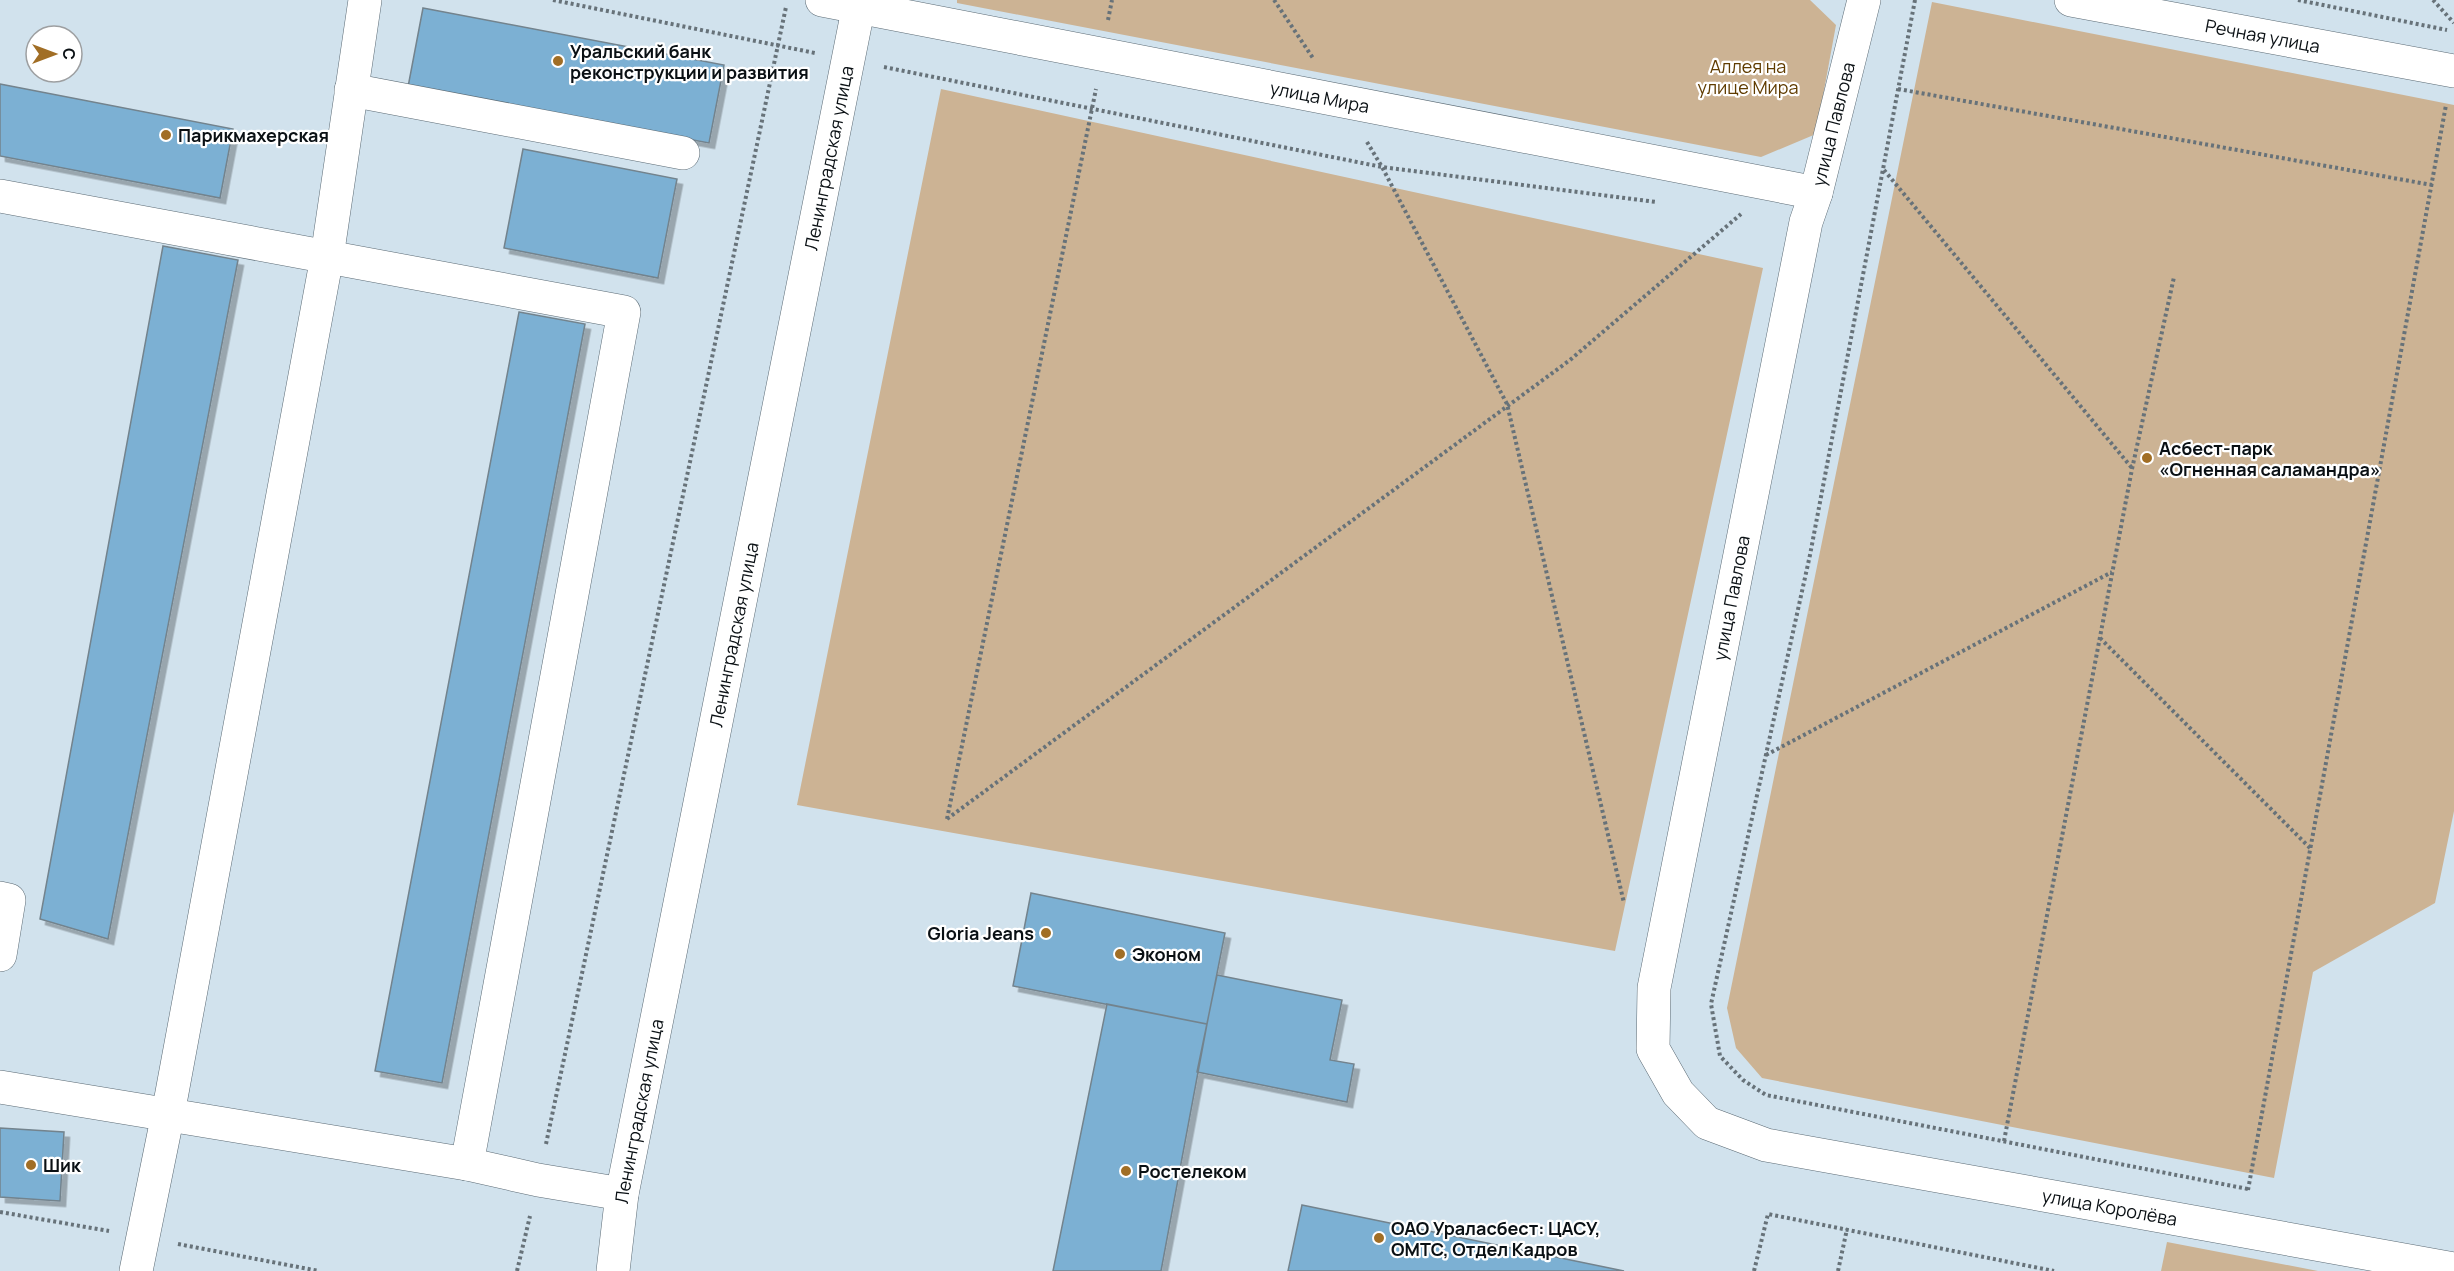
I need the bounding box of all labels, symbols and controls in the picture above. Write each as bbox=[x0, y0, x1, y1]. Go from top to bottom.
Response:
street label: Речная улица bbox=[2203, 13, 2322, 58]
north arrow bbox=[24, 24, 84, 84]
place label: Уральский банк реконструкции и развития bbox=[570, 39, 809, 84]
text: С bbox=[58, 48, 80, 60]
marker: Уральский банк реконструкции и развития bbox=[551, 54, 565, 68]
park label: Аллея на улице Мира bbox=[1698, 54, 1799, 99]
street label: улица Павлова bbox=[1806, 59, 1860, 189]
street label: Ленинградская улица bbox=[798, 63, 859, 252]
street label: улица Мира bbox=[1268, 75, 1371, 118]
place label: Парикмахерская bbox=[178, 123, 329, 147]
marker: Парикмахерская bbox=[159, 128, 173, 142]
place label: Асбест-парк «Огненная саламандра» bbox=[2159, 436, 2380, 481]
marker: Асбест-парк «Огненная саламандра» bbox=[2140, 451, 2154, 465]
street label: улица Павлова bbox=[1707, 533, 1755, 663]
street label: Ленинградская улица bbox=[703, 540, 764, 729]
place label: Gloria Jeans bbox=[927, 921, 1034, 945]
marker: Gloria Jeans bbox=[1039, 926, 1053, 940]
place label: Эконом bbox=[1132, 942, 1201, 966]
marker: Эконом bbox=[1113, 947, 1127, 961]
street label: Ленинградская улица bbox=[609, 1017, 669, 1205]
place label: Шик bbox=[43, 1153, 82, 1177]
marker: Шик bbox=[24, 1158, 38, 1172]
place label: Ростелеком bbox=[1138, 1159, 1247, 1183]
marker: Ростелеком bbox=[1119, 1164, 1133, 1178]
street label: улица Королёва bbox=[2040, 1183, 2179, 1231]
place label: ОАО Ураласбест: ЦАСУ, ОМТС, Отдел Кадров bbox=[1391, 1216, 1600, 1261]
marker: ОАО Ураласбест: ЦАСУ, ОМТС, Отдел Кадров bbox=[1372, 1231, 1386, 1245]

